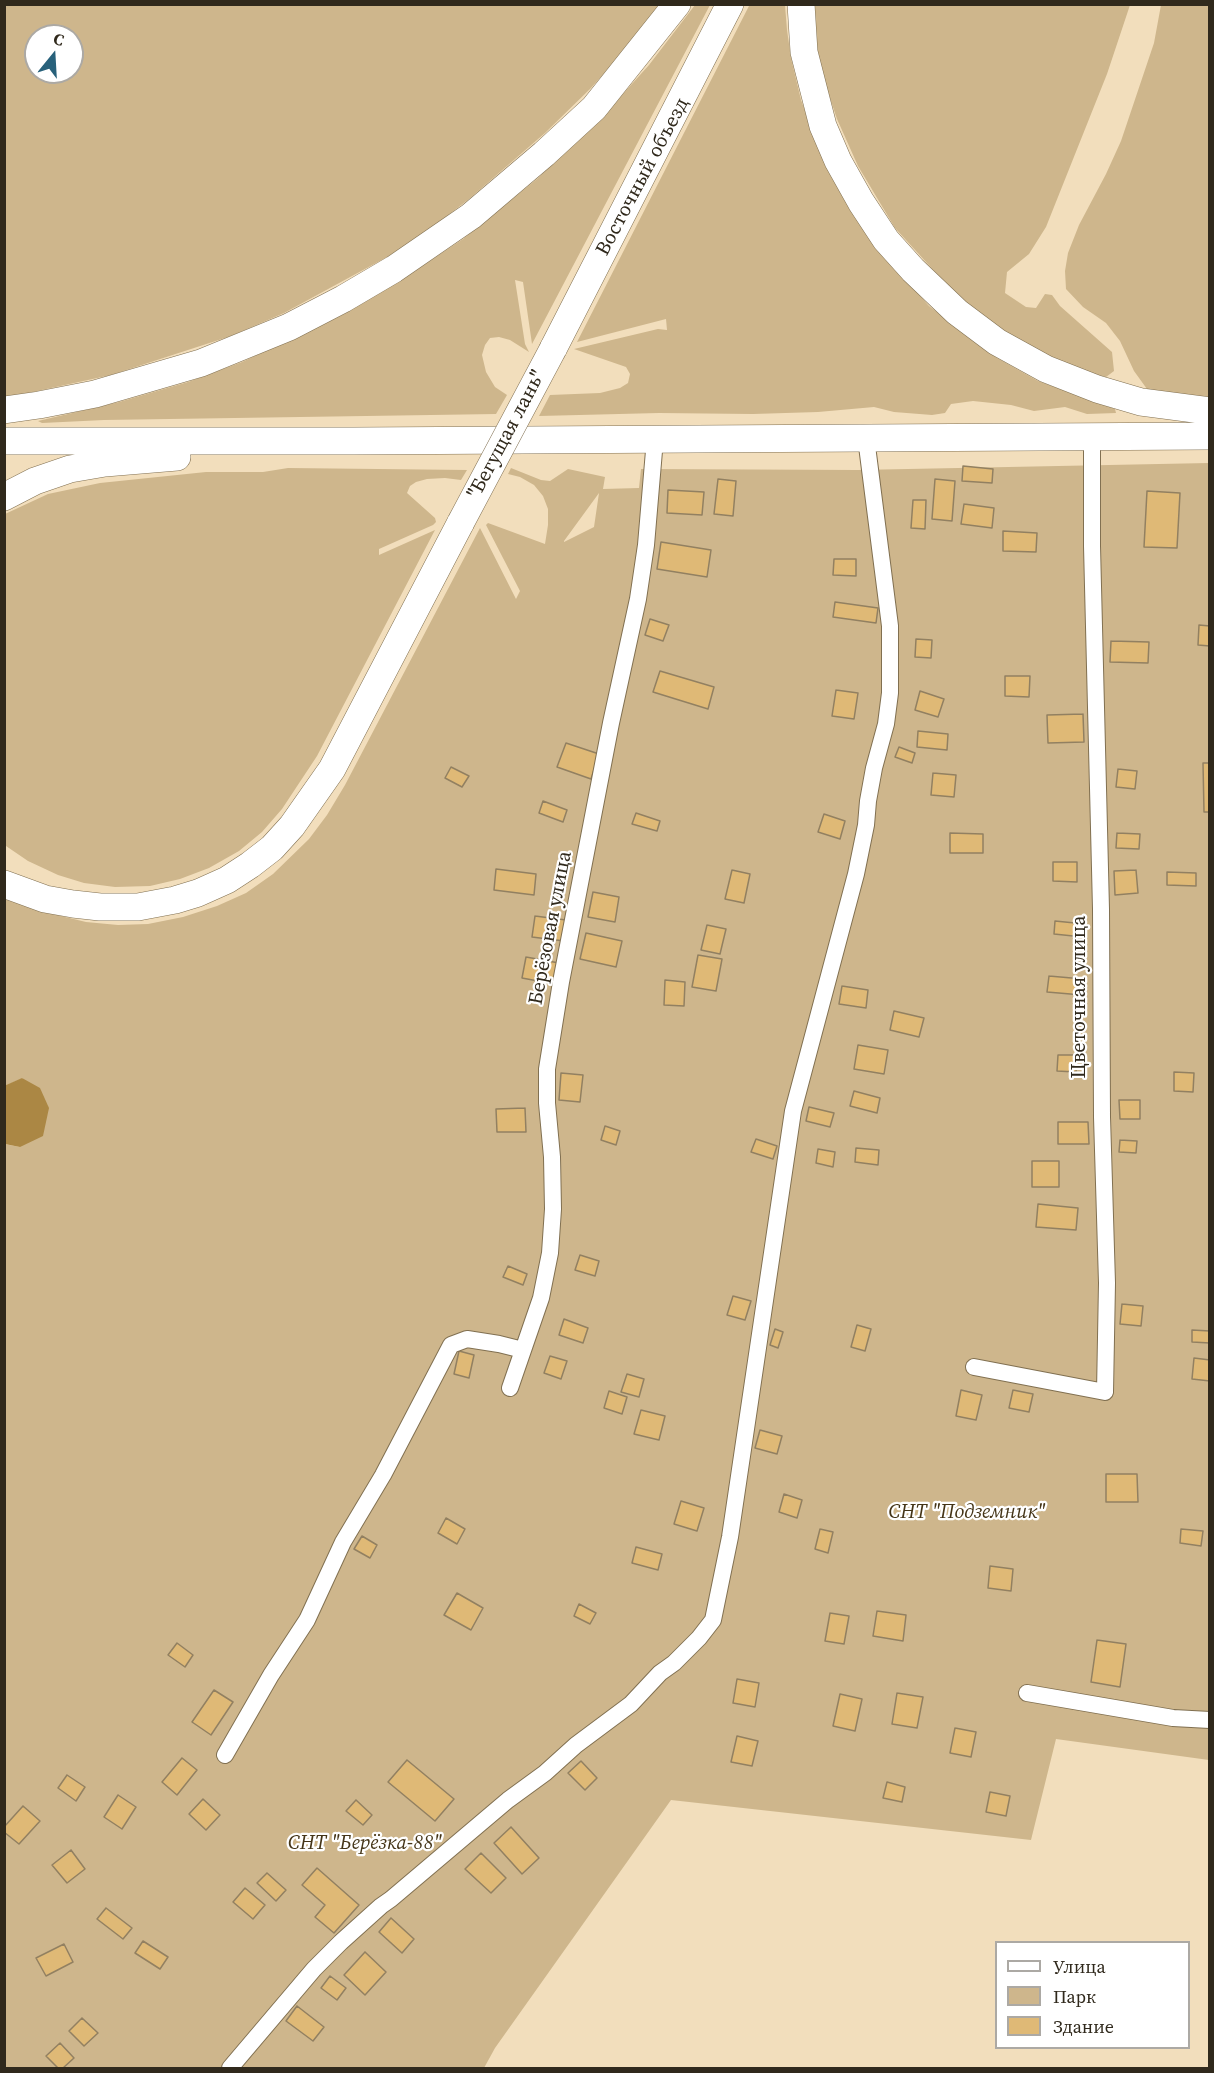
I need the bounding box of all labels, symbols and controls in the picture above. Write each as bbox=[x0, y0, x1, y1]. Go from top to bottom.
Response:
north arrow bbox=[24, 24, 84, 84]
text: С bbox=[51, 27, 67, 51]
street label: Восточный объезд bbox=[591, 94, 695, 260]
street label: "Бегущая лань" bbox=[463, 367, 551, 503]
street label: Берёзовая улица bbox=[524, 849, 578, 1007]
street label: Цветочная улица bbox=[1068, 916, 1092, 1078]
park label: СНТ "Подземник" bbox=[888, 1501, 1046, 1525]
park label: СНТ "Берёзка-88" bbox=[288, 1832, 442, 1856]
legend bbox=[995, 1941, 1190, 2049]
text: Улица bbox=[1053, 1954, 1106, 1979]
text: Парк bbox=[1053, 1984, 1096, 2009]
text: Здание bbox=[1053, 2014, 1114, 2039]

